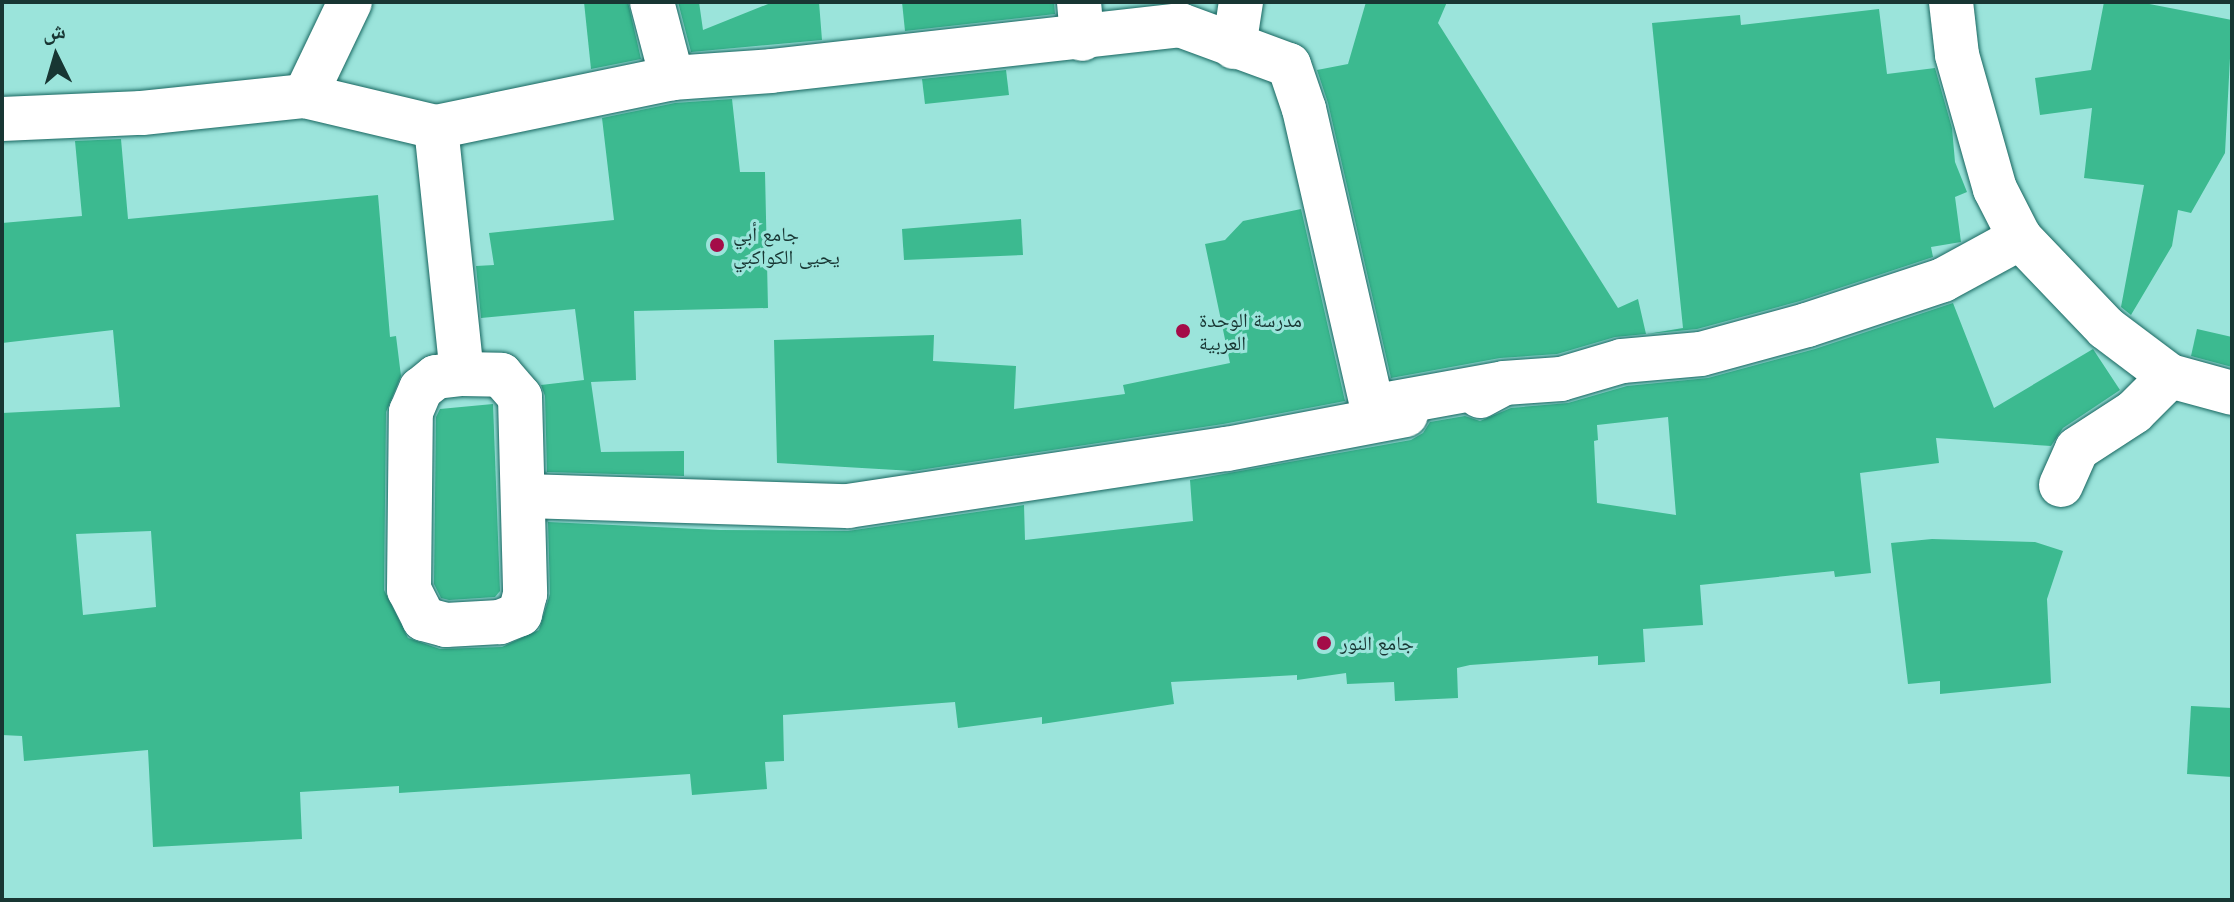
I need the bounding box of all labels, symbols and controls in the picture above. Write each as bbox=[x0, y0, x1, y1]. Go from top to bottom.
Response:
north arrow bbox=[16, 16, 96, 96]
text: ش bbox=[41, 18, 67, 45]
place label: جامع أبي يحيى الكواكبي bbox=[733, 222, 840, 269]
marker: جامع أبي يحيى الكواكبي bbox=[708, 236, 726, 254]
place label: مدرسة الوحدة العربية bbox=[1199, 308, 1302, 355]
marker: مدرسة الوحدة العربية bbox=[1174, 322, 1192, 340]
place label: جامع النور bbox=[1340, 631, 1414, 655]
marker: جامع النور bbox=[1315, 634, 1333, 652]

